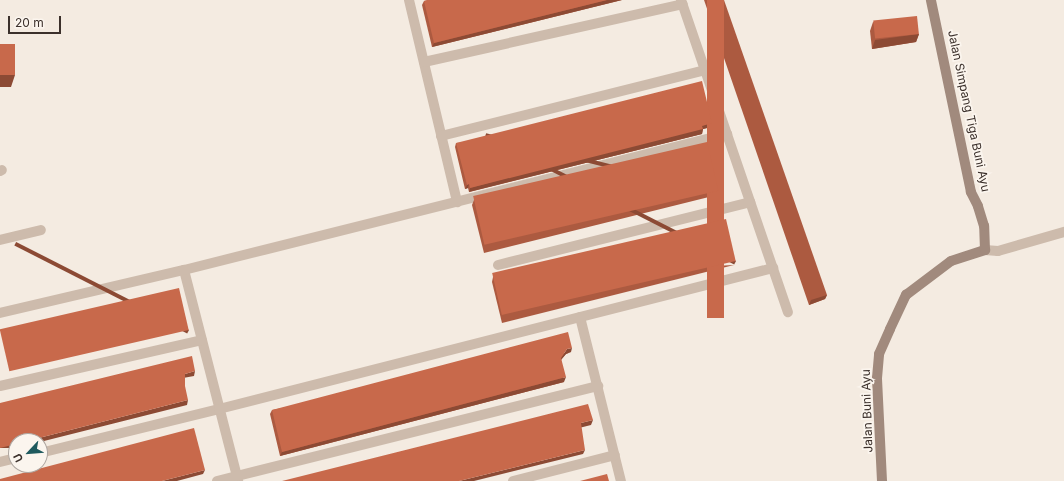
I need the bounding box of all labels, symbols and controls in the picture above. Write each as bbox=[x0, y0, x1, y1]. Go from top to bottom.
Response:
scale bar bbox=[10, 8, 63, 34]
text: 20 m bbox=[15, 15, 44, 30]
street label: Jalan Simpang Tiga Buni Ayu bbox=[945, 29, 993, 193]
street label: Jalan Buni Ayu bbox=[858, 369, 876, 453]
north arrow bbox=[8, 433, 48, 473]
text: U bbox=[10, 451, 26, 465]

